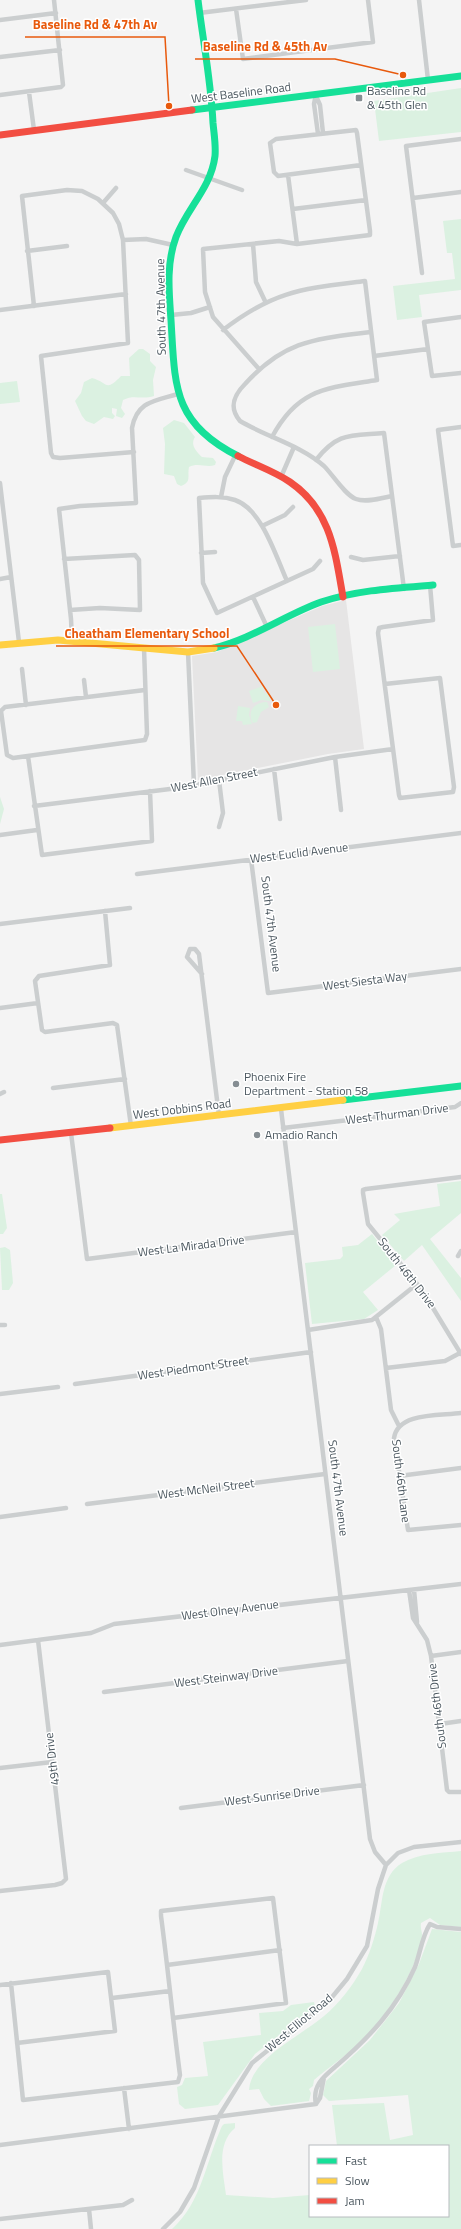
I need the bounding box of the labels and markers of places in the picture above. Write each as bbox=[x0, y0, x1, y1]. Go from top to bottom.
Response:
callout: Baseline Rd & 47th Av bbox=[25, 12, 165, 37]
callout: Baseline Rd & 45th Av bbox=[195, 34, 335, 59]
place label: Baseline Rd & 45th Glen bbox=[367, 81, 427, 114]
marker: Baseline Rd & 45th Glen bbox=[354, 93, 364, 103]
callout: Cheatham Elementary School bbox=[56, 621, 237, 646]
place label: Phoenix Fire Department - Station 58 bbox=[244, 1067, 368, 1100]
marker: Phoenix Fire Department - Station 58 bbox=[231, 1079, 241, 1089]
place label: Amadio Ranch bbox=[265, 1125, 338, 1144]
marker: Amadio Ranch bbox=[252, 1130, 262, 1140]

